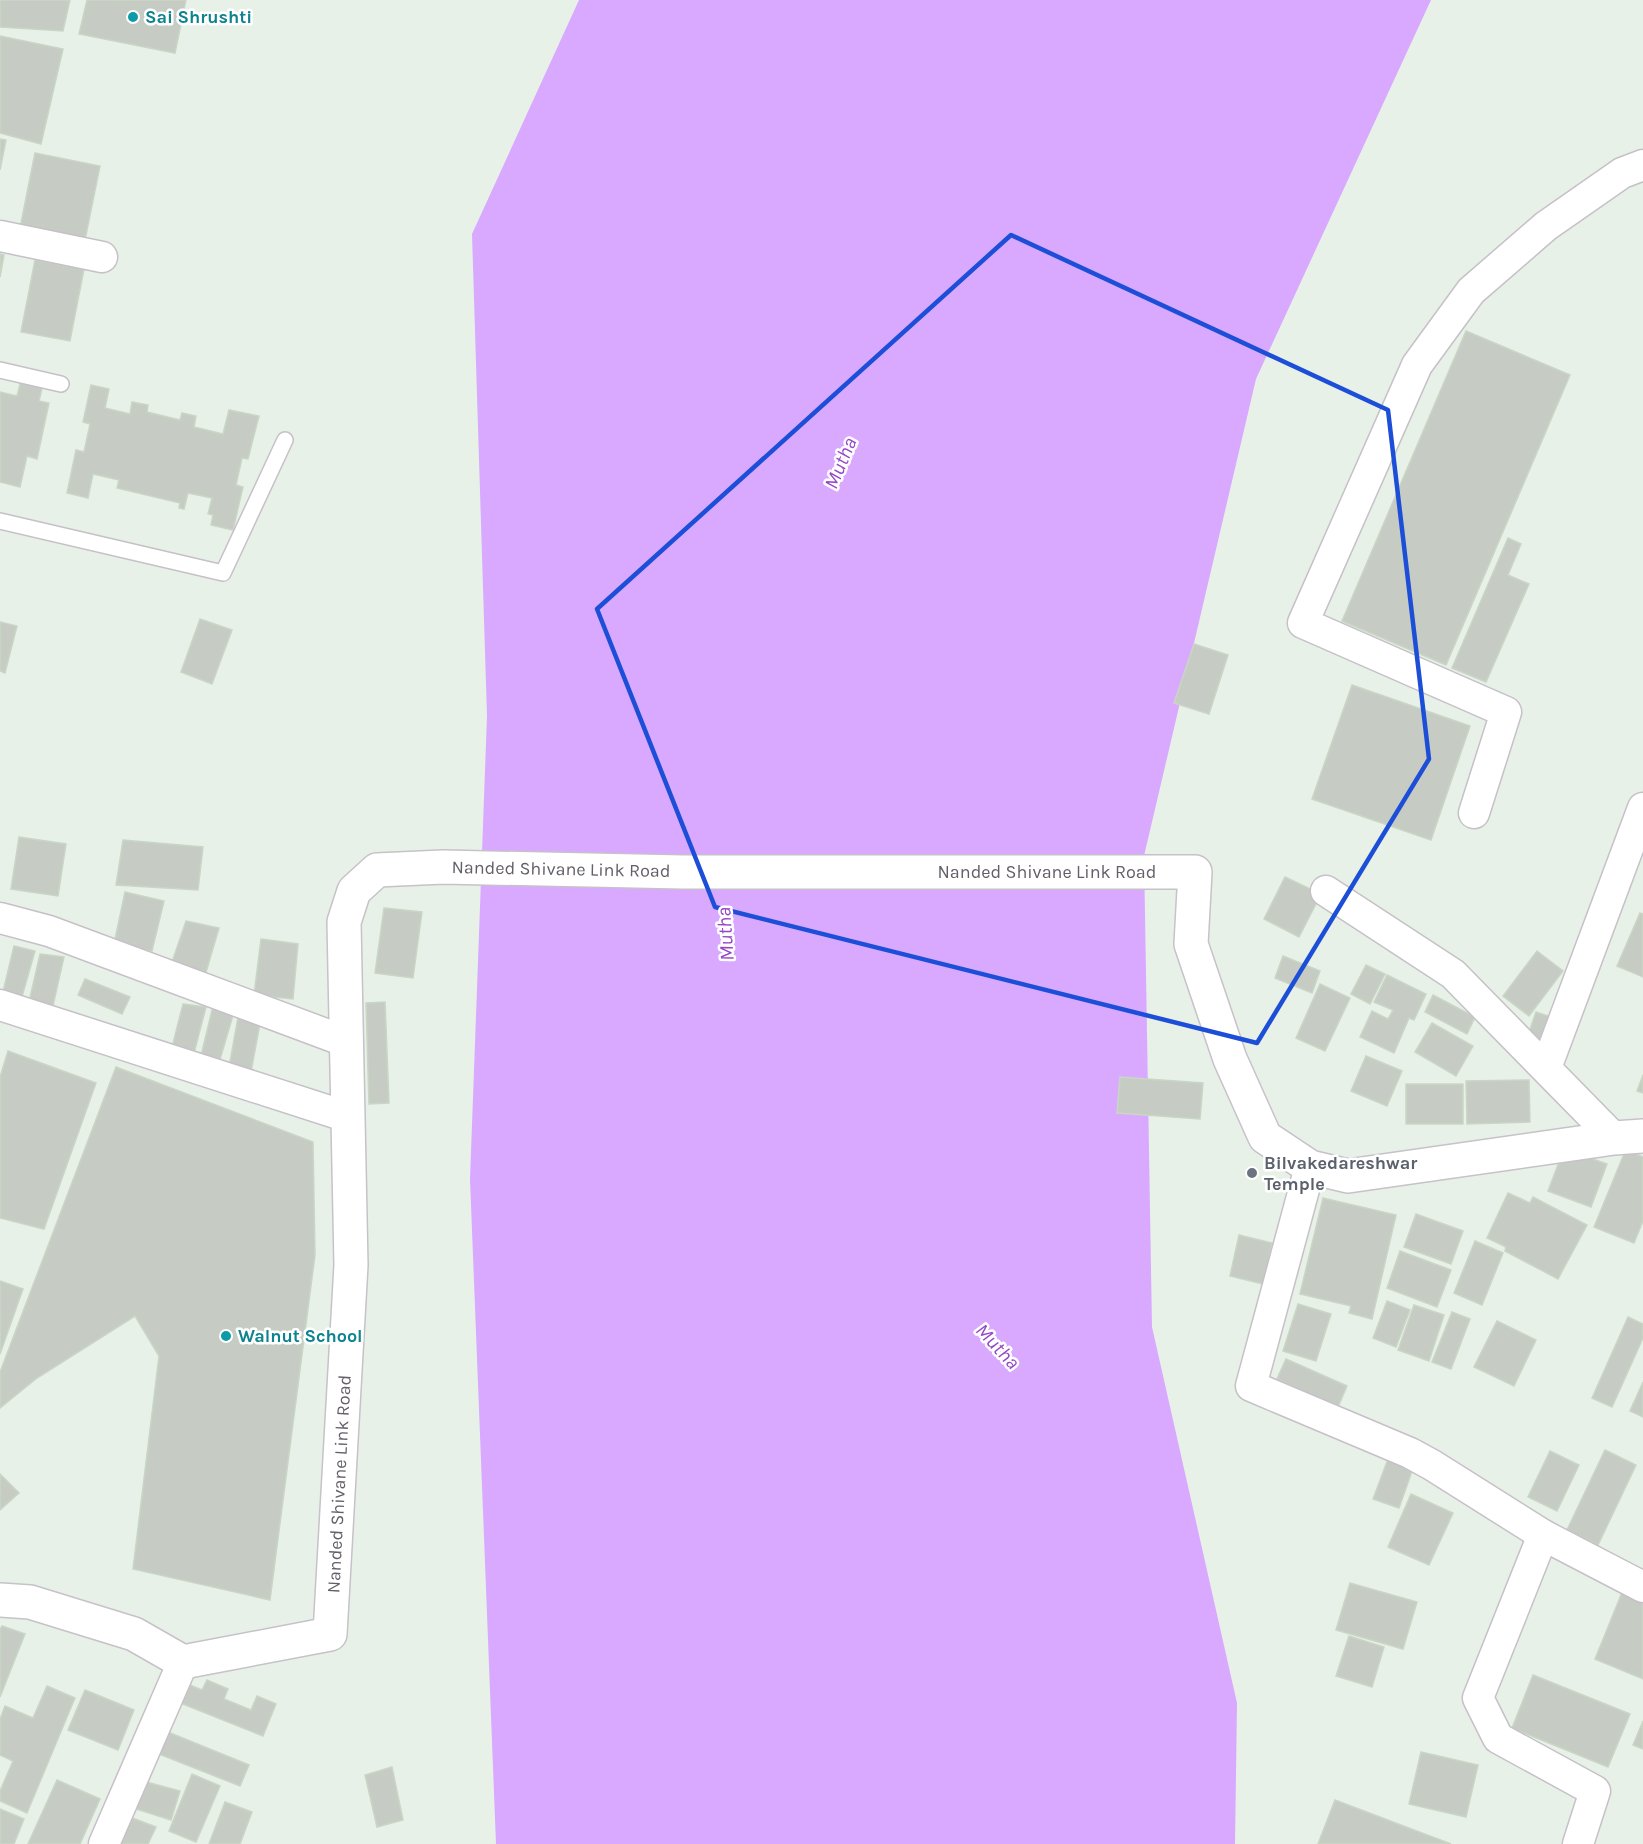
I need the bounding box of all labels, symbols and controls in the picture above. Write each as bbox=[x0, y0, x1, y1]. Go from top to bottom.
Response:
place label: Sai Shrushti bbox=[145, 6, 252, 28]
marker: Sai Shrushti bbox=[126, 10, 140, 24]
water label: Mutha bbox=[819, 434, 862, 492]
street label: Nanded Shivane Link Road bbox=[451, 856, 671, 882]
street label: Nanded Shivane Link Road bbox=[938, 861, 1156, 883]
water label: Mutha bbox=[712, 906, 739, 962]
place label: Bilvakedareshwar Temple bbox=[1264, 1152, 1417, 1195]
marker: Bilvakedareshwar Temple bbox=[1245, 1166, 1259, 1180]
water label: Mutha bbox=[971, 1319, 1024, 1374]
place label: Walnut School bbox=[238, 1325, 363, 1347]
marker: Walnut School bbox=[219, 1329, 233, 1343]
street label: Nanded Shivane Link Road bbox=[322, 1374, 356, 1594]

